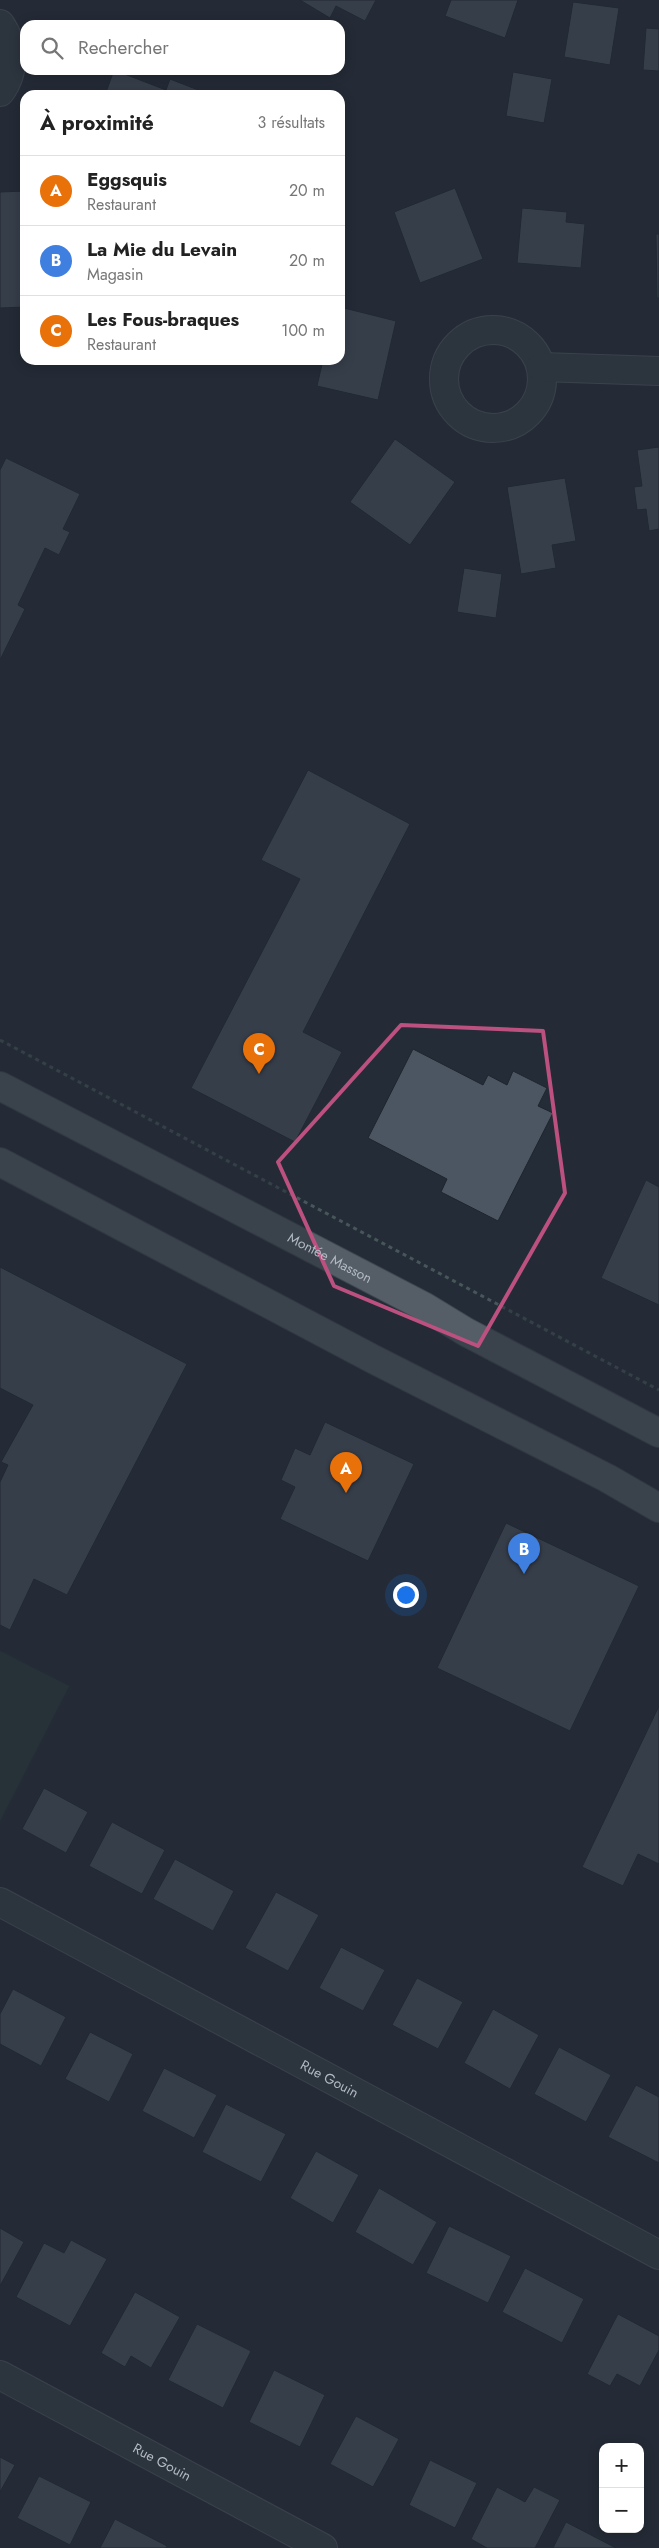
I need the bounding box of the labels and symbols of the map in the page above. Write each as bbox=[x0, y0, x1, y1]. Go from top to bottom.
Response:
pin: C bbox=[243, 1033, 275, 1074]
street label: Montée Masson bbox=[284, 1227, 376, 1288]
pin: A bbox=[330, 1452, 362, 1493]
pin: B bbox=[508, 1533, 540, 1574]
your location bbox=[393, 1582, 419, 1608]
street label: Rue Gouin bbox=[297, 2055, 362, 2102]
street label: Rue Gouin bbox=[129, 2438, 195, 2486]

